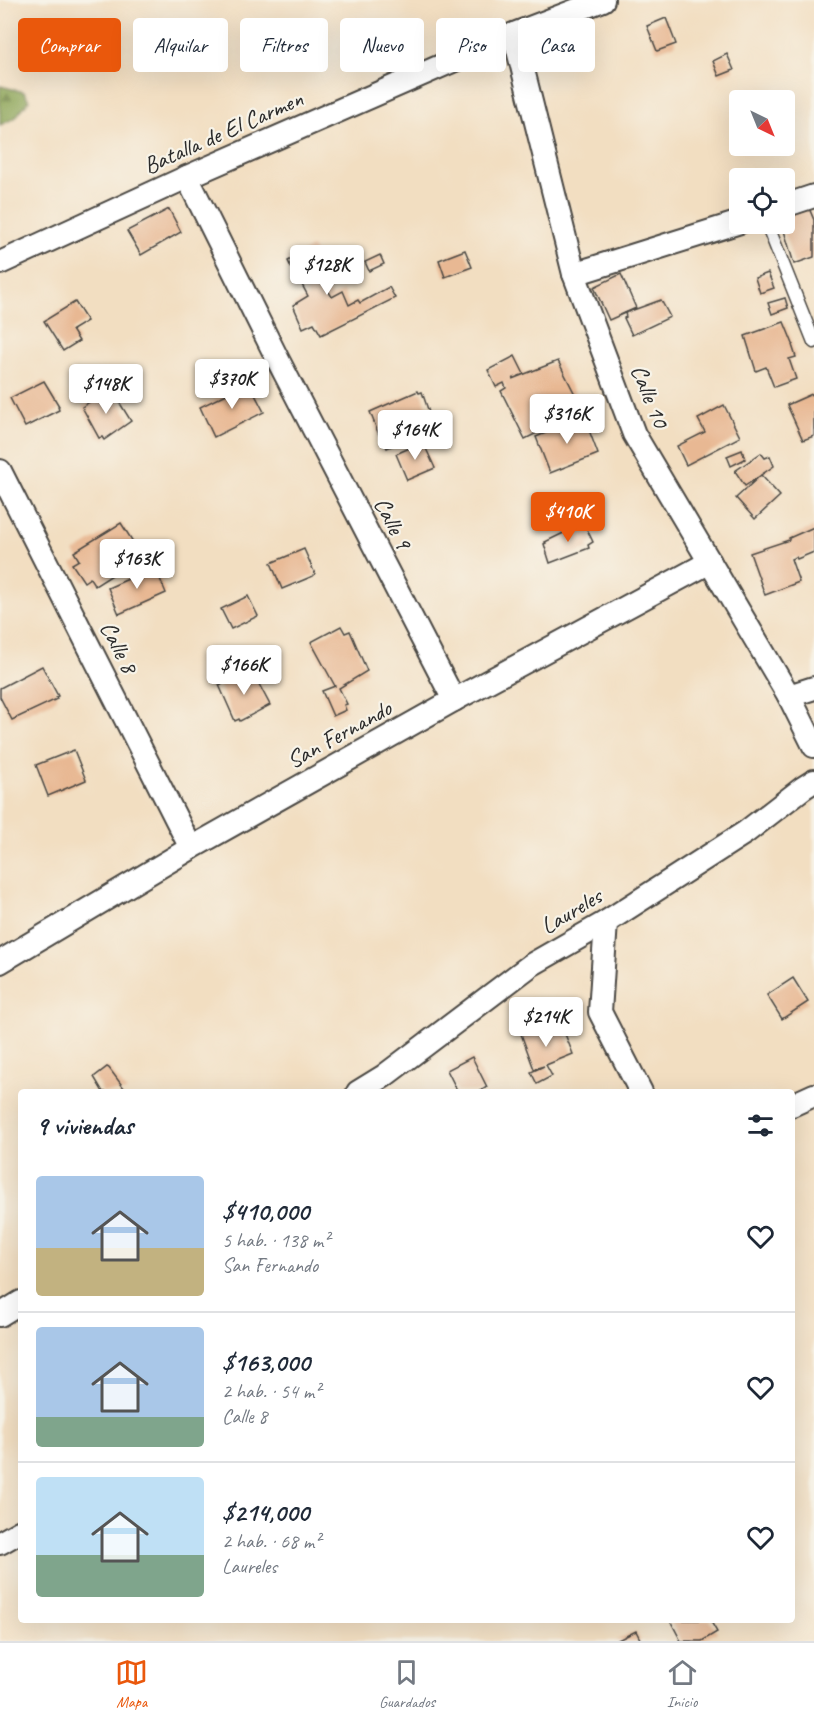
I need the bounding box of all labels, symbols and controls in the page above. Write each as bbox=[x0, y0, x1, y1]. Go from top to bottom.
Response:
chip: Comprar bbox=[18, 18, 121, 72]
chip: Alquilar bbox=[133, 18, 228, 72]
chip: Filtros bbox=[240, 18, 328, 72]
chip: Nuevo bbox=[340, 18, 424, 72]
chip: Piso bbox=[436, 18, 506, 72]
chip: Casa bbox=[518, 18, 595, 72]
street label: Batalla de El Carmen bbox=[139, 83, 308, 181]
north arrow bbox=[729, 90, 795, 156]
map controls bbox=[729, 90, 795, 234]
button: locate bbox=[729, 168, 795, 234]
pin: $128K bbox=[285, 245, 369, 296]
text: $128K bbox=[304, 252, 350, 277]
pin: $370K bbox=[190, 359, 274, 410]
street label: Calle 10 bbox=[624, 360, 677, 434]
pin: $148K bbox=[64, 364, 148, 415]
text: $370K bbox=[209, 366, 255, 391]
text: $148K bbox=[83, 371, 129, 396]
pin: $316K bbox=[525, 394, 609, 445]
text: $316K bbox=[544, 401, 590, 426]
pin: $164K bbox=[373, 410, 457, 461]
text: $164K bbox=[392, 417, 438, 442]
street label: Calle 9 bbox=[367, 492, 420, 556]
pin: $410K bbox=[526, 492, 610, 543]
text: $410K bbox=[545, 499, 591, 524]
pin: $163K bbox=[95, 539, 179, 590]
text: $163K bbox=[114, 546, 160, 571]
street label: Calle 8 bbox=[93, 616, 146, 680]
pin: $166K bbox=[202, 645, 286, 696]
text: $166K bbox=[221, 652, 268, 677]
street label: San Fernando bbox=[281, 692, 398, 775]
street label: Laureles bbox=[535, 880, 609, 941]
pin: $214K bbox=[504, 997, 588, 1048]
text: $214K bbox=[523, 1004, 569, 1029]
text: 9 viviendas bbox=[36, 1109, 133, 1142]
icon: filters bbox=[744, 1109, 777, 1142]
text: $410,000 bbox=[222, 1195, 309, 1228]
icon: home bbox=[84, 1200, 156, 1272]
icon: heart bbox=[744, 1220, 777, 1253]
text: 5 hab. · 138 m² bbox=[222, 1228, 329, 1253]
text: San Fernando bbox=[222, 1253, 318, 1278]
text: $163,000 bbox=[222, 1346, 310, 1379]
icon: home bbox=[84, 1351, 156, 1423]
icon: heart bbox=[744, 1371, 777, 1404]
text: 2 hab. · 54 m² bbox=[222, 1379, 320, 1404]
text: Calle 8 bbox=[222, 1404, 267, 1429]
text: $214,000 bbox=[222, 1496, 309, 1529]
icon: home bbox=[84, 1501, 156, 1573]
icon: heart bbox=[744, 1521, 777, 1554]
text: 2 hab. · 68 m² bbox=[222, 1529, 320, 1554]
text: Laureles bbox=[222, 1554, 277, 1579]
tab: Mapa bbox=[115, 1656, 148, 1712]
tab: Guardados bbox=[379, 1656, 435, 1712]
tab: Inicio bbox=[666, 1656, 699, 1712]

